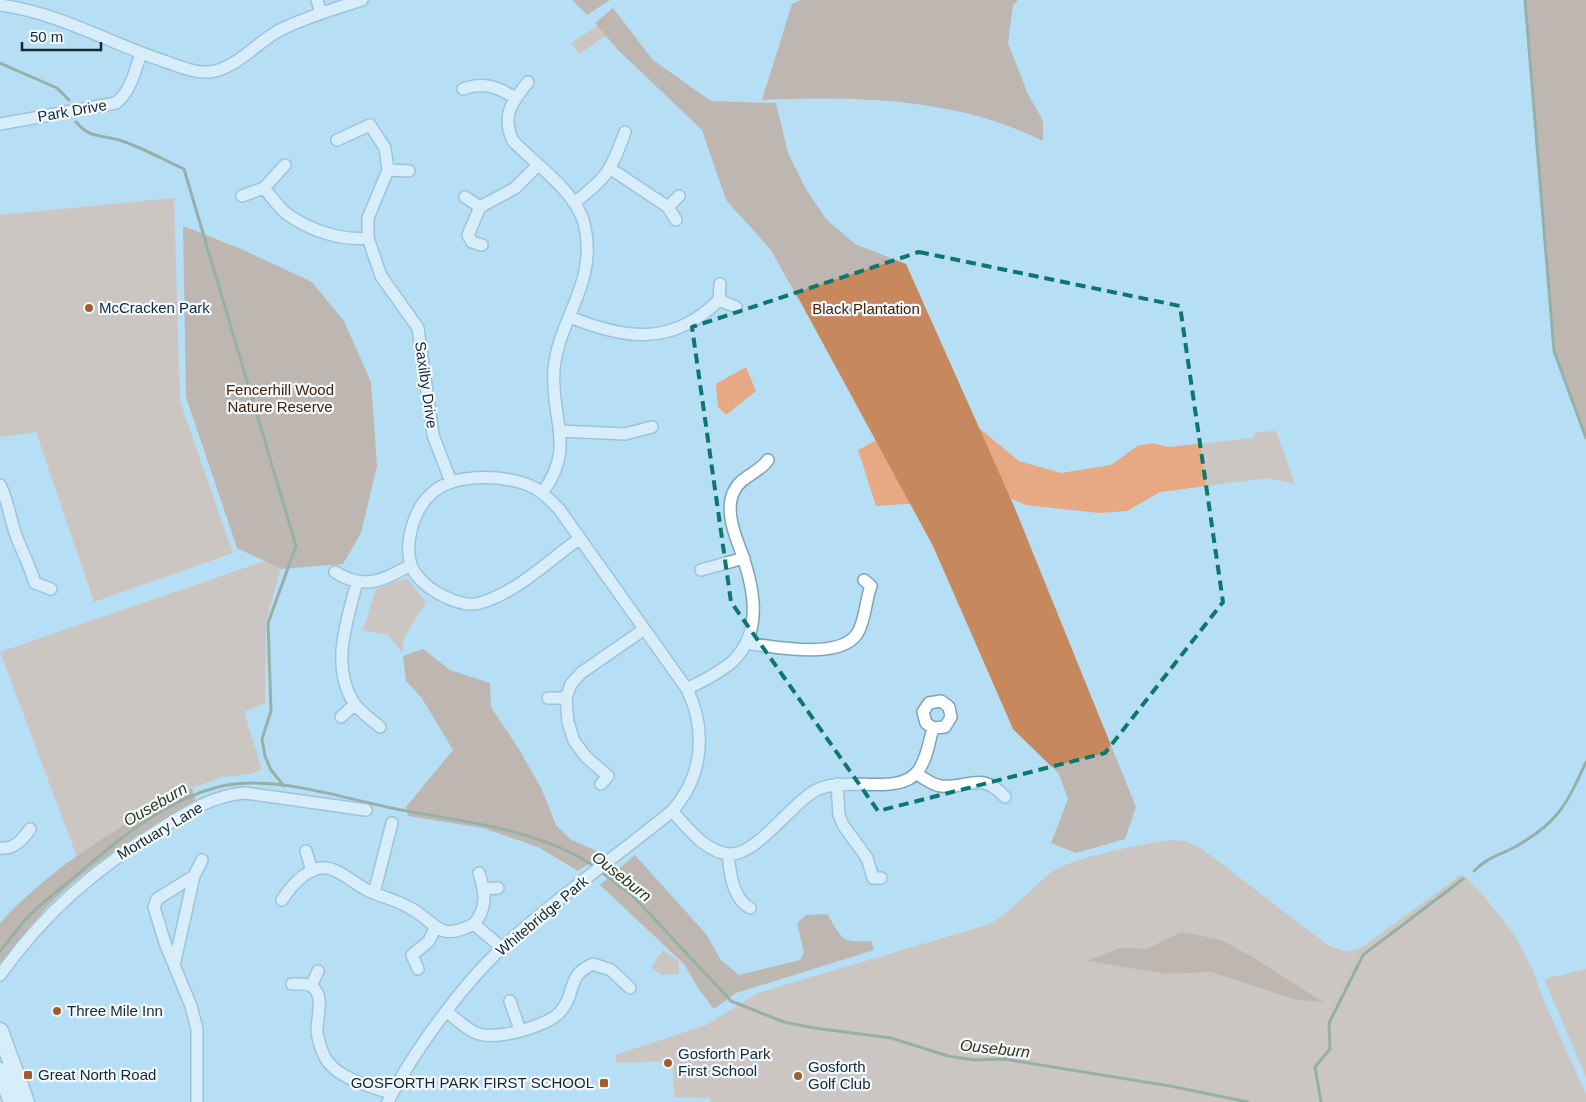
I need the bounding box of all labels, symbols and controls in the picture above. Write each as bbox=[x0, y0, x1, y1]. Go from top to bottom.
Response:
scale bar bbox=[22, 20, 101, 52]
text: 50 m bbox=[30, 28, 63, 45]
street label: Park Drive bbox=[36, 96, 108, 125]
place label: McCracken Park bbox=[99, 299, 210, 316]
park label: Black Plantation bbox=[812, 300, 920, 317]
marker: McCracken Park bbox=[83, 302, 95, 314]
street label: Saxilby Drive bbox=[412, 340, 441, 429]
park label: Fencerhill Wood Nature Reserve bbox=[226, 381, 334, 415]
water label: Ouseburn bbox=[121, 779, 190, 829]
street label: Mortuary Lane bbox=[114, 798, 206, 863]
water label: Ouseburn bbox=[589, 848, 655, 905]
street label: Whitebridge Park bbox=[492, 872, 592, 959]
place label: Three Mile Inn bbox=[67, 1002, 163, 1019]
marker: Three Mile Inn bbox=[51, 1005, 63, 1017]
water label: Ouseburn bbox=[959, 1036, 1031, 1061]
place label: Gosforth Park First School bbox=[678, 1045, 771, 1079]
marker: Gosforth Park First School bbox=[662, 1057, 674, 1069]
place label: Gosforth Golf Club bbox=[808, 1058, 871, 1092]
place label: Great North Road bbox=[38, 1066, 156, 1083]
marker: Great North Road bbox=[22, 1069, 34, 1081]
marker: Gosforth Golf Club bbox=[792, 1070, 804, 1082]
place label: GOSFORTH PARK FIRST SCHOOL bbox=[351, 1074, 594, 1091]
marker: GOSFORTH PARK FIRST SCHOOL bbox=[598, 1077, 610, 1089]

